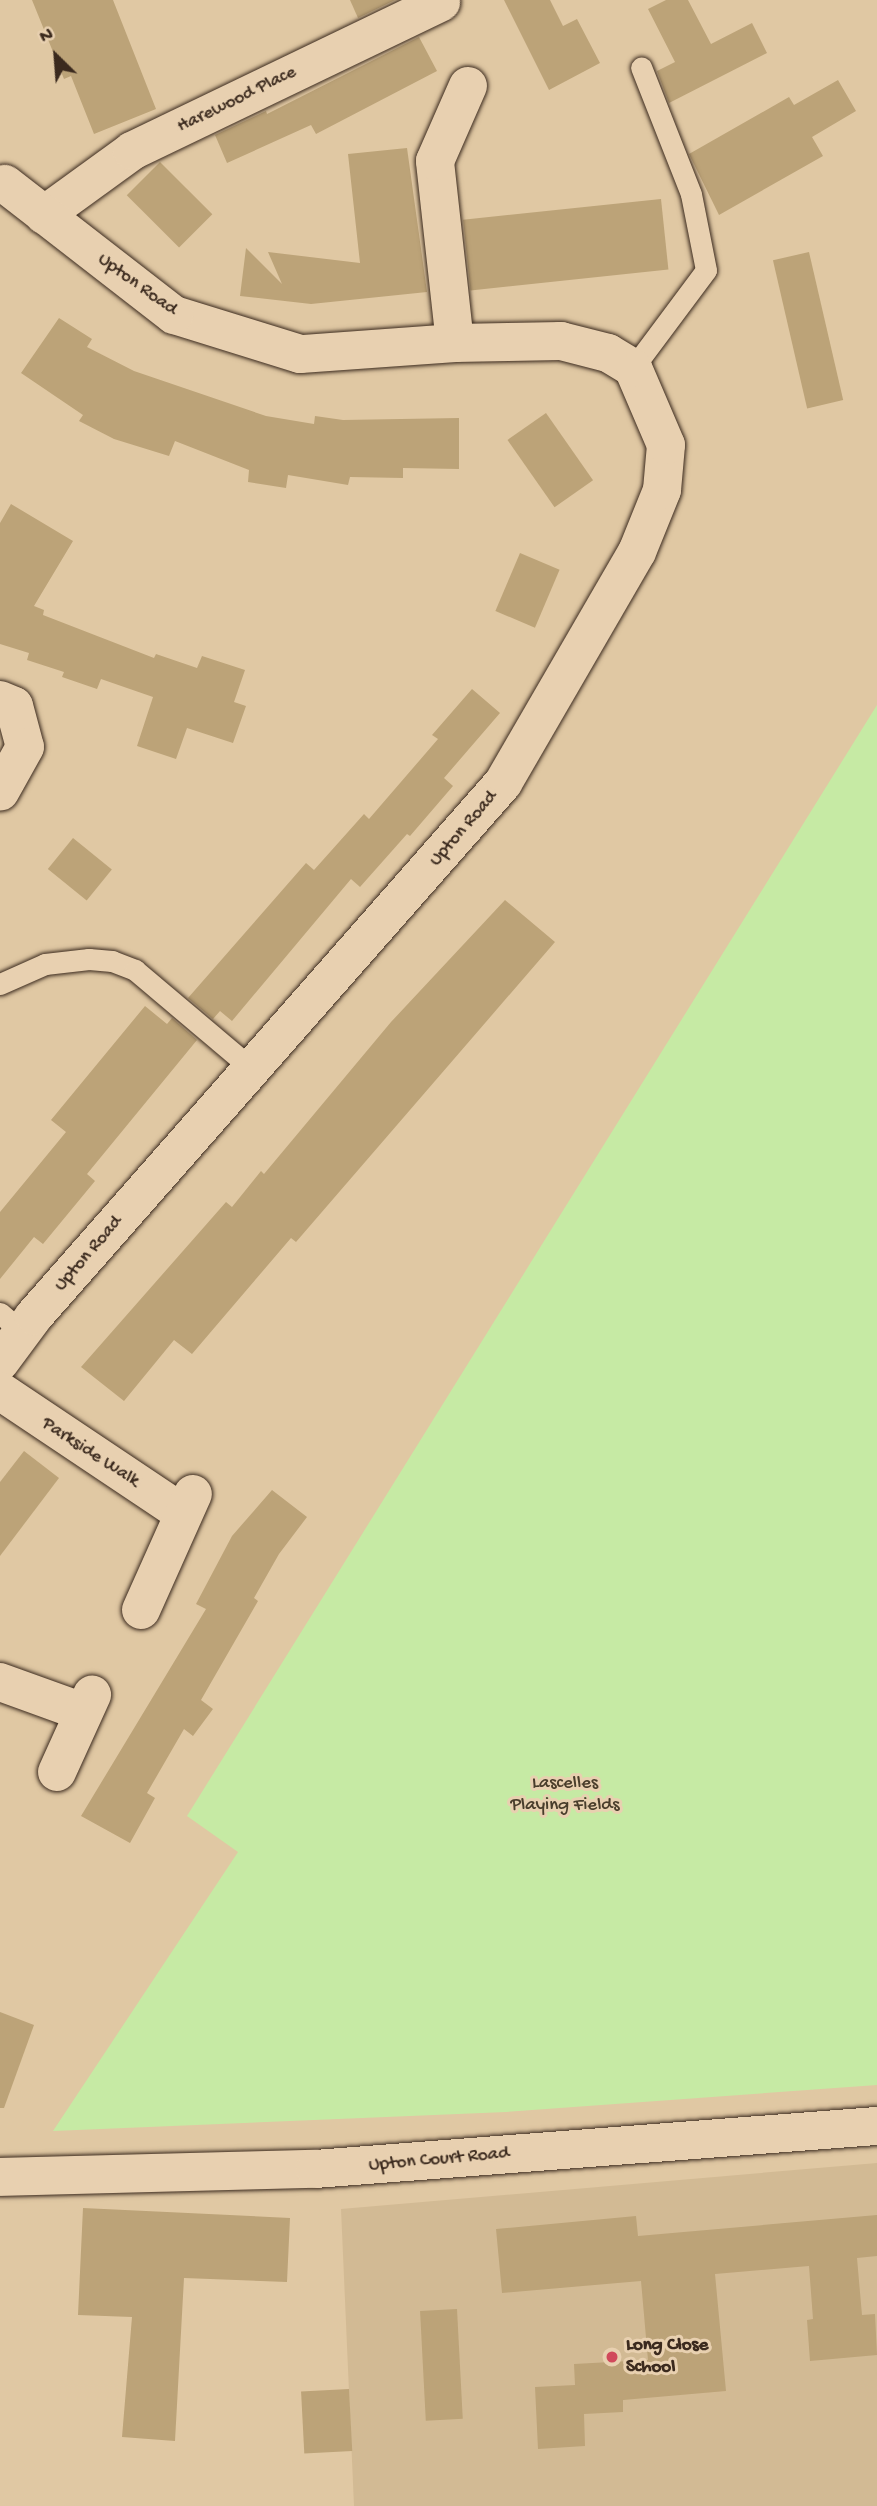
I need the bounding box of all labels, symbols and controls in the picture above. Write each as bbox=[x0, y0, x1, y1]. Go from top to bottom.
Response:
north arrow bbox=[21, 21, 91, 91]
text: N bbox=[36, 23, 57, 50]
street label: Harewood Place bbox=[174, 61, 300, 139]
street label: Upton Road bbox=[93, 248, 181, 322]
street label: Upton Road bbox=[425, 786, 503, 872]
street label: Upton Road bbox=[50, 1211, 128, 1297]
street label: Parkside Walk bbox=[37, 1413, 143, 1493]
park label: Lascelles Playing Fields bbox=[511, 1773, 619, 1817]
street label: Upton Court Road bbox=[368, 2142, 510, 2178]
place label: Long Close School bbox=[626, 2335, 708, 2379]
marker: Long Close School bbox=[604, 2349, 620, 2365]

